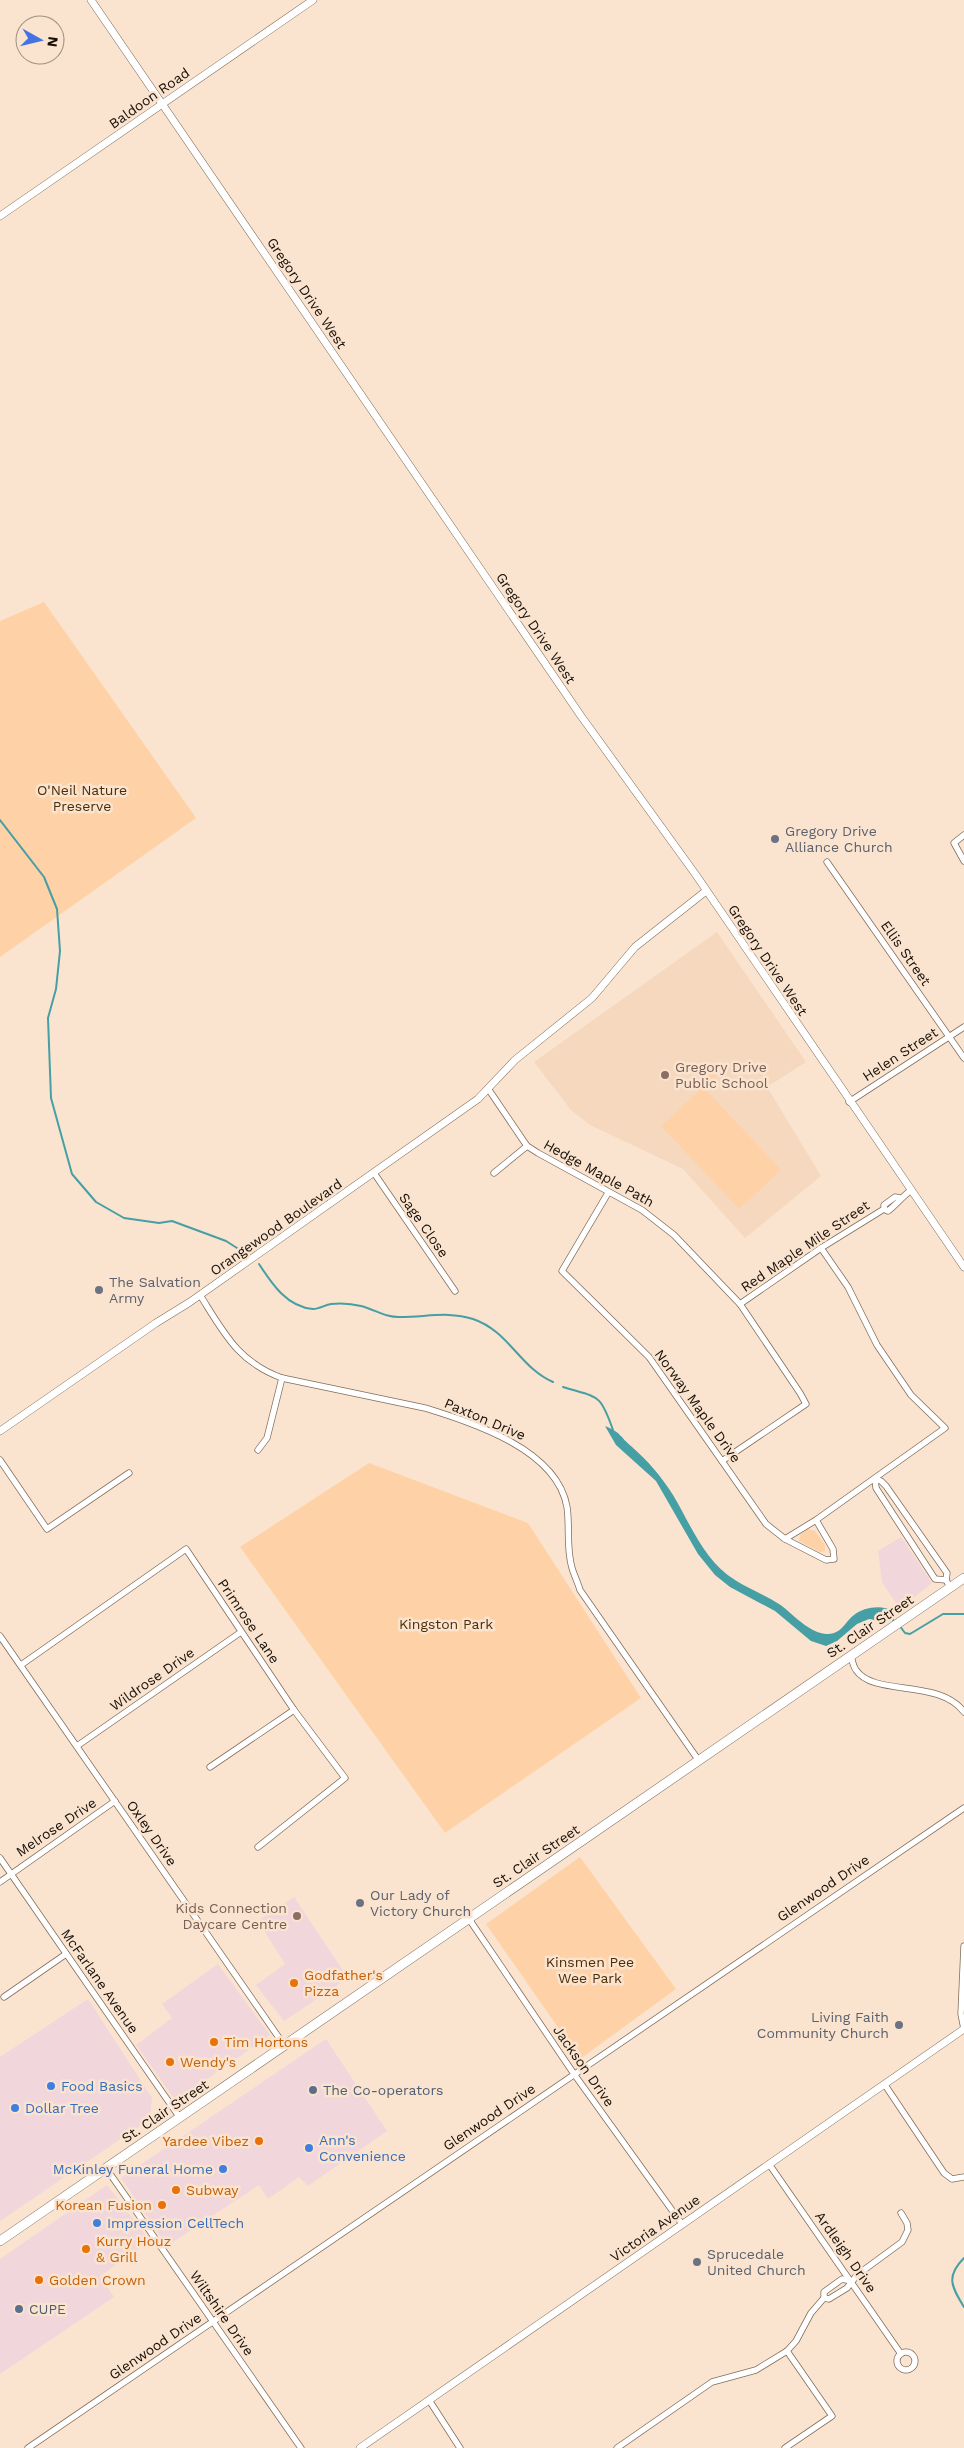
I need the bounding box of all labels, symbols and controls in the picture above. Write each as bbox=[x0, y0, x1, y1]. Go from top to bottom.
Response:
north arrow bbox=[15, 15, 65, 65]
text: N bbox=[44, 36, 62, 48]
street label: Baldoon Road bbox=[106, 64, 192, 132]
street label: Gregory Drive West bbox=[264, 234, 350, 352]
street label: Gregory Drive West bbox=[493, 569, 579, 687]
park label: O'Neil Nature Preserve bbox=[37, 782, 127, 814]
place label: Gregory Drive Alliance Church bbox=[785, 823, 893, 855]
marker: Gregory Drive Alliance Church bbox=[769, 833, 781, 845]
street label: Gregory Drive West bbox=[725, 901, 811, 1019]
street label: Ellis Street bbox=[878, 917, 934, 989]
street label: Helen Street bbox=[860, 1024, 941, 1084]
place label: Gregory Drive Public School bbox=[675, 1059, 769, 1091]
marker: Gregory Drive Public School bbox=[659, 1069, 671, 1081]
street label: Hedge Maple Path bbox=[541, 1136, 657, 1210]
street label: Orangewood Boulevard bbox=[207, 1175, 345, 1279]
street label: Sage Close bbox=[396, 1190, 452, 1260]
street label: Red Maple Mile Street bbox=[738, 1197, 872, 1295]
place label: The Salvation Army bbox=[109, 1274, 201, 1306]
marker: The Salvation Army bbox=[93, 1284, 105, 1296]
street label: Norway Maple Drive bbox=[652, 1346, 744, 1466]
street label: Paxton Drive bbox=[442, 1395, 528, 1443]
street label: Primrose Lane bbox=[215, 1576, 283, 1666]
street label: St. Clair Street bbox=[824, 1591, 917, 1661]
park label: Kingston Park bbox=[399, 1616, 493, 1632]
street label: Wildrose Drive bbox=[107, 1644, 197, 1714]
street label: Melrose Drive bbox=[13, 1794, 99, 1860]
street label: Oxley Drive bbox=[124, 1797, 180, 1869]
street label: St. Clair Street bbox=[490, 1821, 583, 1891]
street label: Glenwood Drive bbox=[774, 1851, 872, 1925]
place label: Our Lady of Victory Church bbox=[370, 1887, 471, 1919]
marker: Our Lady of Victory Church bbox=[354, 1897, 366, 1909]
place label: Kids Connection Daycare Centre bbox=[175, 1900, 287, 1932]
marker: Kids Connection Daycare Centre bbox=[291, 1910, 303, 1922]
street label: McFarlane Avenue bbox=[58, 1926, 142, 2036]
park label: Kinsmen Pee Wee Park bbox=[546, 1954, 634, 1986]
place label: Godfather's Pizza bbox=[304, 1967, 383, 1999]
marker: Godfather's Pizza bbox=[288, 1977, 300, 1989]
place label: Living Faith Community Church bbox=[757, 2009, 889, 2041]
marker: Living Faith Community Church bbox=[893, 2019, 905, 2031]
street label: Jackson Drive bbox=[550, 2022, 618, 2110]
place label: Tim Hortons bbox=[224, 2034, 308, 2050]
marker: Tim Hortons bbox=[208, 2036, 220, 2048]
place label: Wendy's bbox=[180, 2054, 236, 2070]
marker: Wendy's bbox=[164, 2056, 176, 2068]
street label: St. Clair Street bbox=[119, 2076, 212, 2146]
place label: Food Basics bbox=[61, 2078, 143, 2094]
marker: Food Basics bbox=[45, 2080, 57, 2092]
street label: Glenwood Drive bbox=[440, 2080, 538, 2154]
place label: The Co-operators bbox=[323, 2082, 443, 2098]
marker: The Co-operators bbox=[307, 2084, 319, 2096]
place label: Dollar Tree bbox=[25, 2100, 99, 2116]
marker: Dollar Tree bbox=[9, 2102, 21, 2114]
place label: Ann's Convenience bbox=[319, 2132, 406, 2164]
place label: Yardee Vibez bbox=[162, 2133, 249, 2149]
marker: Yardee Vibez bbox=[253, 2135, 265, 2147]
marker: Ann's Convenience bbox=[303, 2142, 315, 2154]
place label: McKinley Funeral Home bbox=[53, 2161, 213, 2177]
marker: McKinley Funeral Home bbox=[217, 2163, 229, 2175]
place label: Subway bbox=[186, 2182, 239, 2198]
marker: Subway bbox=[170, 2184, 182, 2196]
street label: Victoria Avenue bbox=[607, 2191, 703, 2265]
place label: Korean Fusion bbox=[55, 2197, 152, 2213]
marker: Korean Fusion bbox=[156, 2199, 168, 2211]
street label: Ardleigh Drive bbox=[812, 2208, 880, 2296]
place label: Impression CellTech bbox=[107, 2215, 244, 2231]
marker: Impression CellTech bbox=[91, 2217, 103, 2229]
place label: Kurry Houz & Grill bbox=[96, 2233, 171, 2265]
marker: Kurry Houz & Grill bbox=[80, 2243, 92, 2255]
place label: Sprucedale United Church bbox=[707, 2246, 806, 2278]
marker: Sprucedale United Church bbox=[691, 2256, 703, 2268]
street label: Wiltshire Drive bbox=[187, 2267, 257, 2359]
place label: Golden Crown bbox=[49, 2272, 146, 2288]
marker: Golden Crown bbox=[33, 2274, 45, 2286]
place label: CUPE bbox=[29, 2301, 66, 2317]
marker: CUPE bbox=[13, 2303, 25, 2315]
street label: Glenwood Drive bbox=[106, 2309, 204, 2383]

